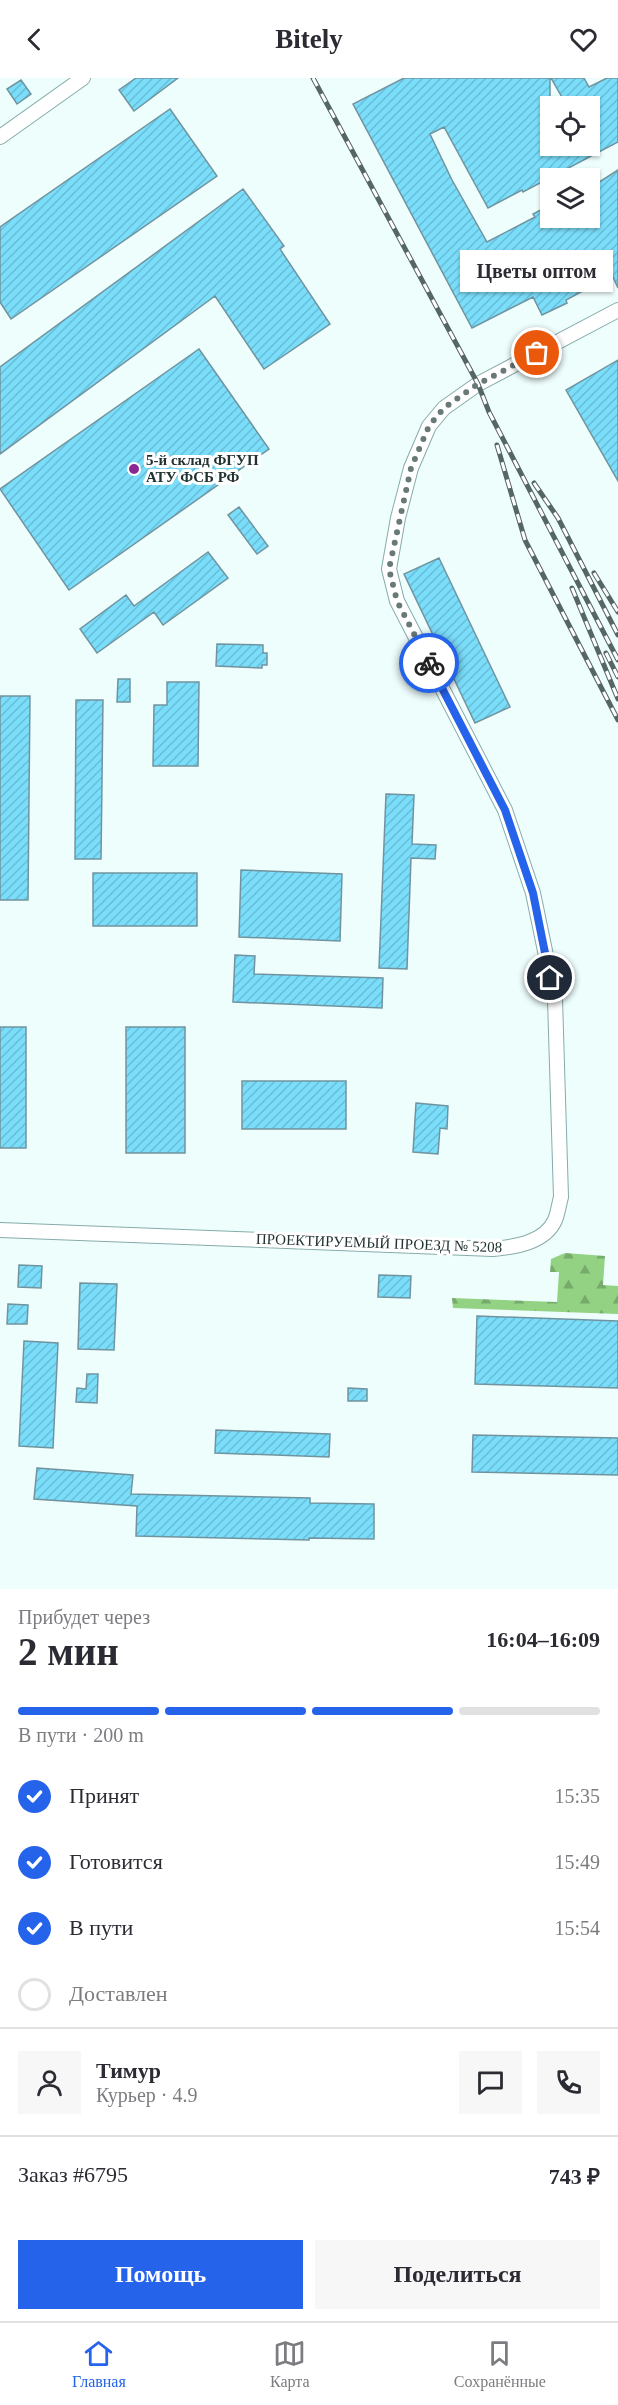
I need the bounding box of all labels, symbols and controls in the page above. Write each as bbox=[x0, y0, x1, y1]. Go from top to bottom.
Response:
icon: back bbox=[18, 23, 51, 56]
icon: heart bbox=[567, 23, 600, 56]
text: Bitely bbox=[275, 24, 343, 54]
map controls bbox=[540, 96, 600, 228]
button: locate bbox=[540, 96, 600, 156]
button: layers bbox=[540, 168, 600, 228]
callout: Цветы оптом bbox=[460, 251, 614, 293]
text: Цветы оптом bbox=[477, 260, 597, 282]
pin bbox=[511, 327, 562, 378]
icon: bag bbox=[520, 336, 553, 369]
place label: 5-й склад ФГУП АТУ ФСБ РФ bbox=[146, 452, 259, 485]
marker: 5-й склад ФГУП АТУ ФСБ РФ bbox=[127, 462, 141, 476]
courier bbox=[399, 633, 459, 693]
icon: bike bbox=[413, 647, 446, 680]
pin bbox=[524, 952, 575, 1003]
icon: home bbox=[533, 961, 566, 994]
street label: ПРОЕКТИРУЕМЫЙ ПРОЕЗД № 5208 bbox=[256, 1231, 502, 1255]
text: Прибудет через bbox=[18, 1606, 150, 1628]
text: 16:04–16:09 bbox=[486, 1627, 600, 1652]
text: 2 мин bbox=[18, 1630, 119, 1673]
text: В пути · 200 m bbox=[18, 1724, 144, 1746]
icon: check bbox=[18, 1780, 51, 1813]
text: Принят bbox=[69, 1783, 139, 1808]
text: 15:35 bbox=[554, 1785, 600, 1807]
icon: check bbox=[18, 1846, 51, 1879]
text: Готовится bbox=[69, 1849, 163, 1874]
text: 15:49 bbox=[554, 1851, 600, 1873]
icon: check bbox=[18, 1912, 51, 1945]
text: В пути bbox=[69, 1915, 133, 1940]
text: 15:54 bbox=[554, 1917, 600, 1939]
text: Доставлен bbox=[69, 1981, 168, 2006]
button: person bbox=[18, 2051, 81, 2114]
button: chat bbox=[459, 2051, 522, 2114]
button: phone bbox=[537, 2051, 600, 2114]
text: Тимур bbox=[96, 2058, 161, 2083]
text: Курьер · 4.9 bbox=[96, 2084, 198, 2106]
text: Заказ #6795 bbox=[18, 2162, 128, 2187]
text: 743 ₽ bbox=[549, 2164, 600, 2189]
button: Помощь bbox=[18, 2240, 303, 2309]
button: Поделиться bbox=[315, 2240, 600, 2309]
tab: Главная bbox=[72, 2337, 126, 2391]
tab: Карта bbox=[270, 2337, 310, 2391]
tab: Сохранённые bbox=[454, 2337, 546, 2391]

